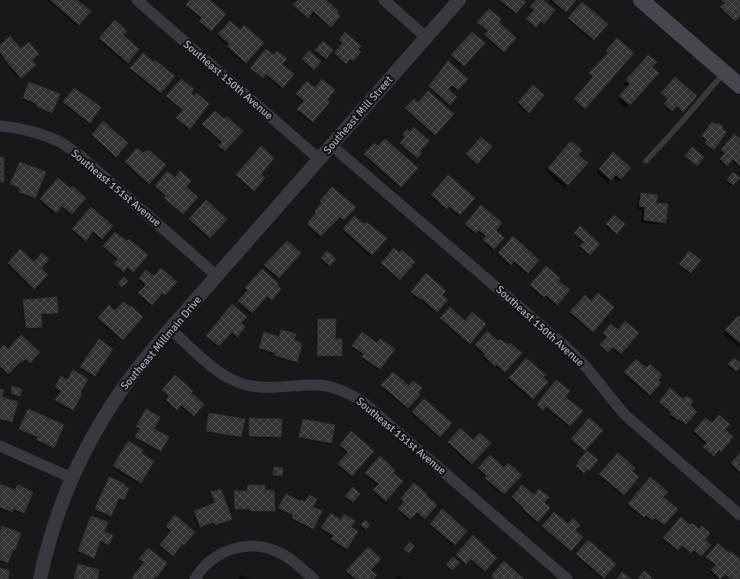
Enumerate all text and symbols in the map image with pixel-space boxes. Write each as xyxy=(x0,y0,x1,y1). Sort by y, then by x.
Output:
street label: Southeast 150th Avenue xyxy=(181,38,275,122)
street label: Southeast Mill Street xyxy=(321,73,396,157)
street label: Southeast 151st Avenue xyxy=(68,147,164,229)
street label: Southeast 150th Avenue xyxy=(493,283,587,369)
street label: Southeast Millmain Drive xyxy=(118,293,204,393)
street label: Southeast 151st Avenue xyxy=(353,395,449,477)

